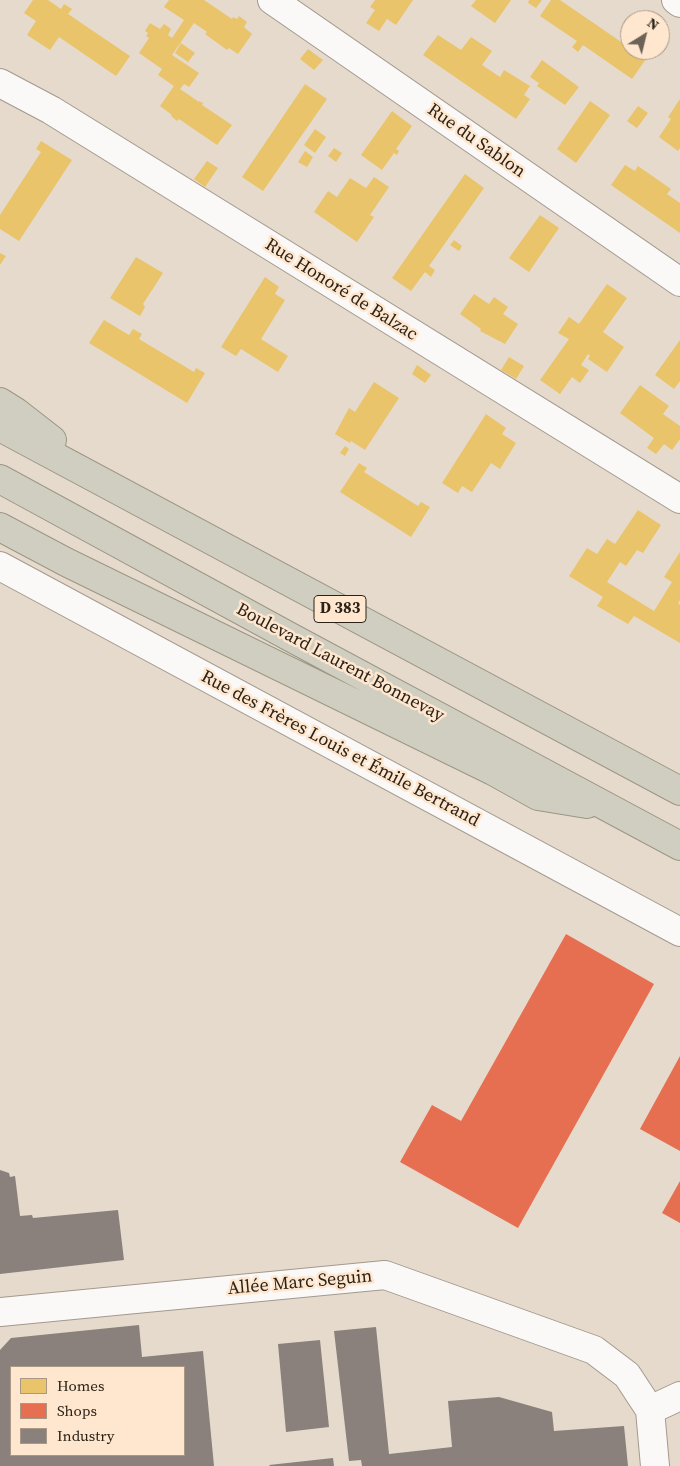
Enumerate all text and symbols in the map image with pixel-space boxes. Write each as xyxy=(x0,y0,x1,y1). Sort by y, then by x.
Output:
north arrow xyxy=(620,10,670,60)
text: N xyxy=(643,13,663,35)
street label: Rue du Sablon xyxy=(423,99,529,183)
street label: Rue Honoré de Balzac xyxy=(261,234,421,346)
road number: D 383 xyxy=(314,596,366,622)
street label: Boulevard Laurent Bonnevay xyxy=(232,599,448,727)
street label: Rue des Frères Louis et Émile Bertrand xyxy=(197,666,483,832)
street label: Allée Marc Seguin xyxy=(227,1266,373,1300)
legend xyxy=(10,1366,185,1456)
text: Homes xyxy=(57,1375,104,1396)
text: Shops xyxy=(57,1400,97,1421)
text: Industry xyxy=(57,1425,114,1446)

